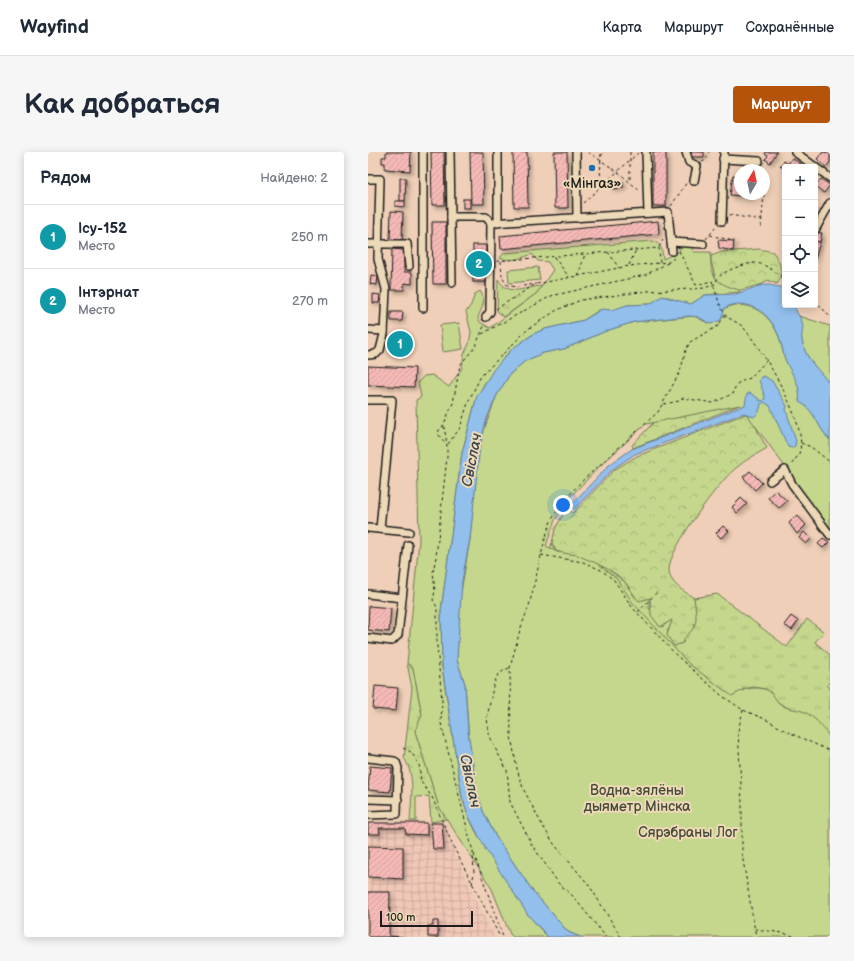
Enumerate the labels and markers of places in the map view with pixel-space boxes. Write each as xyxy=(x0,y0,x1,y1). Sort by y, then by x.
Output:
marker: «Мінгаз» xyxy=(587,163,597,173)
place label: «Мінгаз» xyxy=(563,175,621,192)
pin: 2 xyxy=(466,249,492,279)
pin: 1 xyxy=(387,329,413,359)

